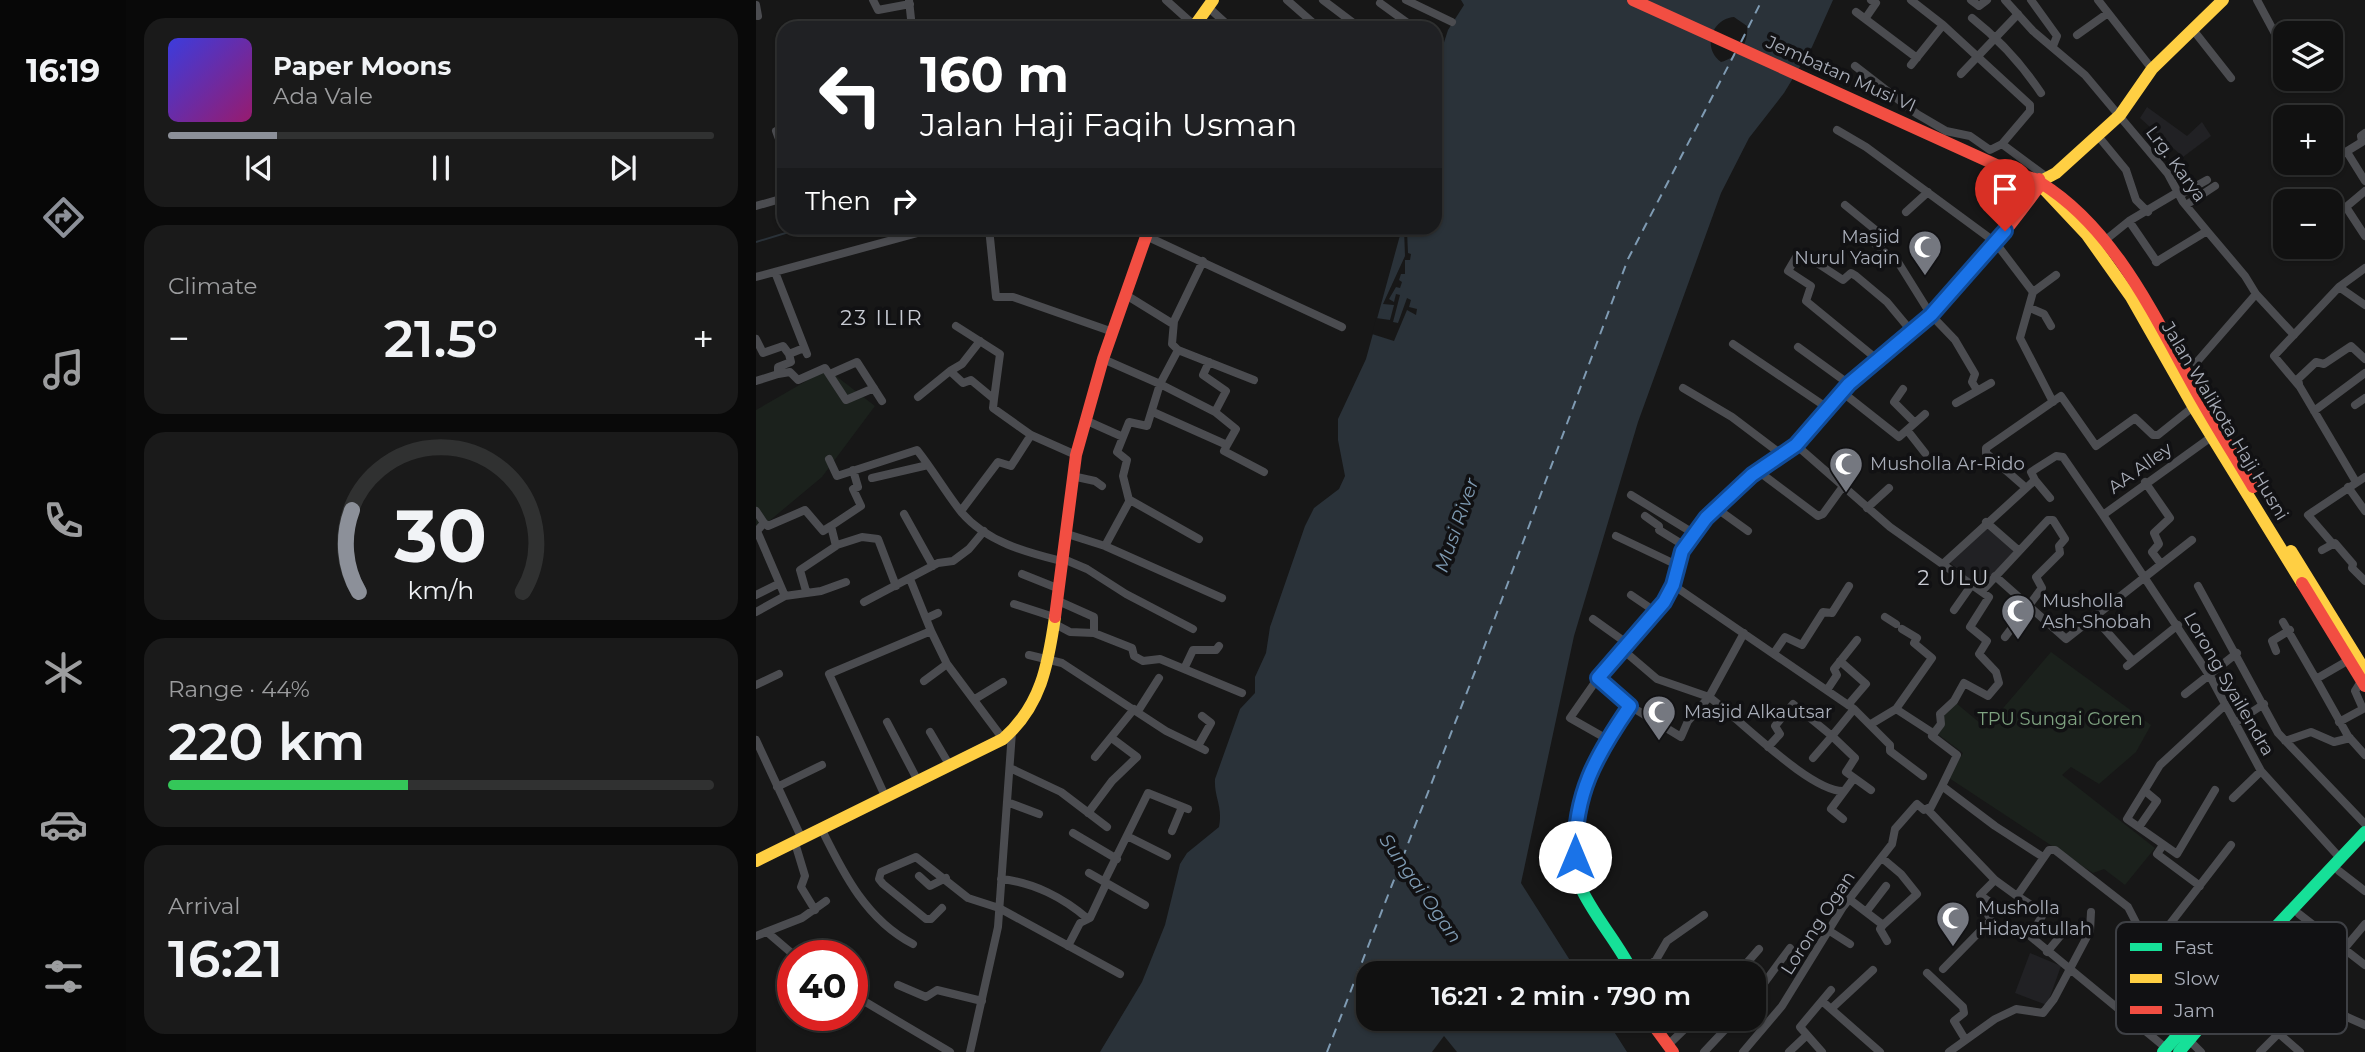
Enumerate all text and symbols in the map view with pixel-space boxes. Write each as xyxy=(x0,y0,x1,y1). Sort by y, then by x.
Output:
map controls xyxy=(2273,21,2343,259)
button: layers xyxy=(2273,21,2343,91)
street label: Jembatan Musi VI xyxy=(1762,31,1919,117)
text: 160 m xyxy=(920,45,1069,104)
icon: left xyxy=(805,49,896,140)
text: Paper Moons xyxy=(273,50,451,82)
text: 16:19 xyxy=(26,51,100,90)
text: Ada Vale xyxy=(273,82,373,110)
text: Jalan Haji Faqih Usman xyxy=(920,105,1297,144)
button: + xyxy=(2273,105,2343,175)
street label: Lrg. Karya xyxy=(2141,122,2211,206)
icon: previous xyxy=(240,149,278,187)
icon: pause xyxy=(422,149,460,187)
icon: next xyxy=(604,149,642,187)
pin xyxy=(1975,159,2035,231)
icon: arrive xyxy=(1986,170,2024,208)
icon: right xyxy=(885,182,923,220)
text: Then xyxy=(805,185,871,217)
button: − xyxy=(2273,189,2343,259)
icon: directions xyxy=(39,193,88,242)
place label: Masjid Nurul Yaqin xyxy=(1794,226,1900,269)
mosque icon: Masjid Nurul Yaqin xyxy=(1906,228,1944,277)
text: Climate xyxy=(168,272,257,300)
district label: 23 ILIR xyxy=(840,305,924,330)
text: 21.5° xyxy=(384,307,498,370)
text: − xyxy=(168,315,190,362)
text: + xyxy=(692,315,714,362)
street label: Jalan Walikota Haji Husni xyxy=(2156,317,2293,524)
icon: music xyxy=(39,345,88,394)
street label: AA Alley xyxy=(2104,437,2177,499)
mosque icon: Musholla Ar-Rido xyxy=(1827,445,1865,494)
place label: Musholla Ar-Rido xyxy=(1870,453,2025,475)
water label: Musi River xyxy=(1430,475,1483,575)
text: 30 xyxy=(394,492,487,580)
icon: phone xyxy=(39,496,88,545)
district label: 2 ULU xyxy=(1918,565,1990,590)
text: km/h xyxy=(408,575,474,605)
place label: Musholla Ash-Shobah xyxy=(2042,590,2152,633)
mosque icon: Musholla Ash-Shobah xyxy=(1999,592,2037,641)
street label: Lorong Syailendra xyxy=(2179,608,2279,760)
icon: climate xyxy=(39,648,88,697)
text: Range · 44% xyxy=(168,675,310,703)
mosque icon: Masjid Alkautsar xyxy=(1640,693,1678,742)
place label: Masjid Alkautsar xyxy=(1684,701,1832,723)
park label: TPU Sungai Goren xyxy=(1977,708,2143,730)
text: 220 km xyxy=(168,710,365,773)
icon: car xyxy=(39,800,88,849)
position arrow xyxy=(1538,820,1612,894)
water label: Sungai Ogan xyxy=(1374,829,1467,947)
street label: Lorong Ogan xyxy=(1776,867,1860,979)
text: Arrival xyxy=(168,892,241,920)
place label: Musholla Hidayatullah xyxy=(1978,897,2092,940)
mosque icon: Musholla Hidayatullah xyxy=(1934,899,1972,948)
legend xyxy=(2116,922,2347,1034)
text: 16:21 xyxy=(168,927,283,990)
text: Fast xyxy=(2174,936,2214,959)
speed limit sign: 40 xyxy=(777,940,868,1031)
icon: filters xyxy=(39,952,88,1001)
text: Slow xyxy=(2174,967,2219,990)
text: 16:21 · 2 min · 790 m xyxy=(1431,980,1691,1012)
text: Jam xyxy=(2173,999,2215,1022)

